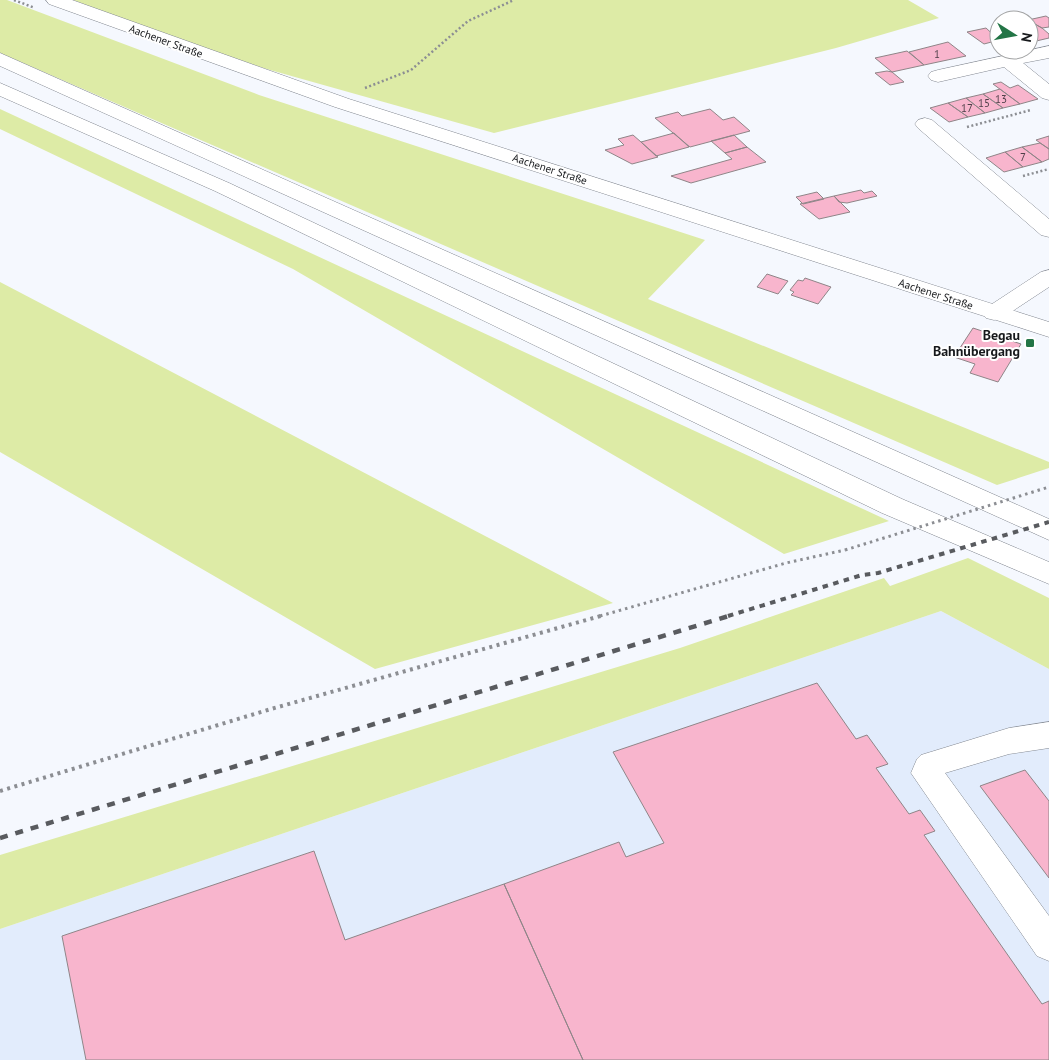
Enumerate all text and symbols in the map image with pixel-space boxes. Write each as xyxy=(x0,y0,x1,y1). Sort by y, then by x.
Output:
north arrow xyxy=(989,10,1039,60)
street label: Aachener Straße xyxy=(127,21,205,61)
text: N xyxy=(1017,31,1036,44)
house number: 1 xyxy=(934,47,940,61)
house number: 13 xyxy=(995,92,1007,106)
house number: 15 xyxy=(978,96,990,110)
house number: 17 xyxy=(961,101,973,115)
street label: Aachener Straße xyxy=(511,150,589,188)
house number: 7 xyxy=(1020,150,1026,164)
street label: Aachener Straße xyxy=(897,275,975,313)
place label: Begau Bahnübergang xyxy=(933,326,1020,360)
marker: Begau Bahnübergang xyxy=(1024,337,1036,349)

